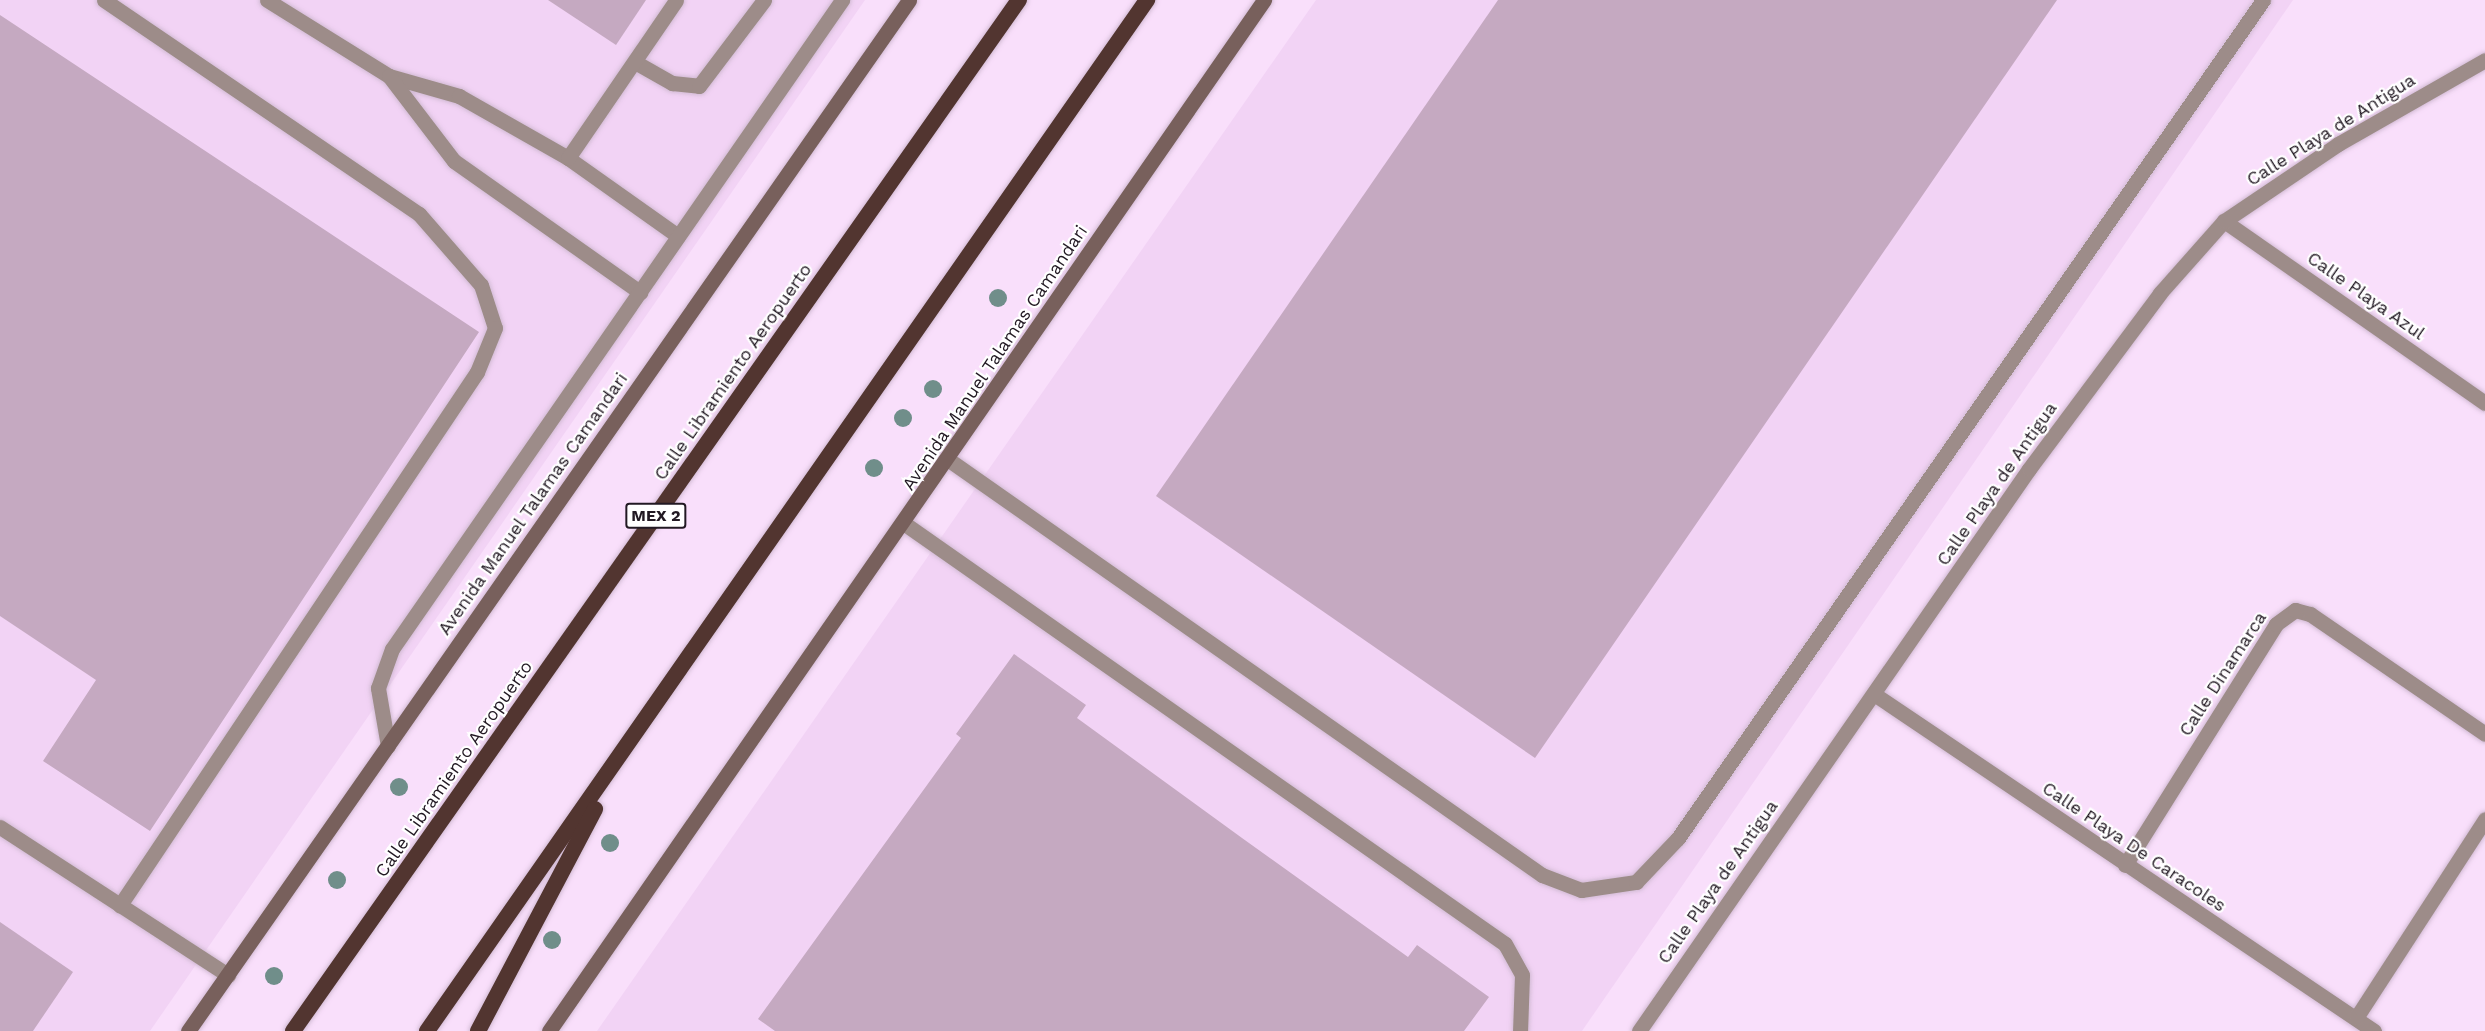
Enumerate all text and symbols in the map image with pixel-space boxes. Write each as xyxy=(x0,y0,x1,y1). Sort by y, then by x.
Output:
street label: Calle Playa de Antigua xyxy=(2242,69,2420,191)
street label: Avenida Manuel Talamas Camandari xyxy=(897,221,1093,495)
street label: Calle Playa Azul xyxy=(2303,247,2429,345)
street label: Calle Libramiento Aeropuerto xyxy=(650,259,816,485)
street label: Avenida Manuel Talamas Camandari xyxy=(433,368,633,640)
street label: Calle Playa de Antigua xyxy=(1932,398,2062,570)
road number: MEX 2 xyxy=(624,503,688,529)
street label: Calle Dinamarca xyxy=(2175,608,2271,740)
street label: Calle Libramiento Aeropuerto xyxy=(371,656,537,882)
street label: Calle Playa De Caracoles xyxy=(2038,777,2230,917)
street label: Calle Playa de Antigua xyxy=(1653,796,1783,968)

